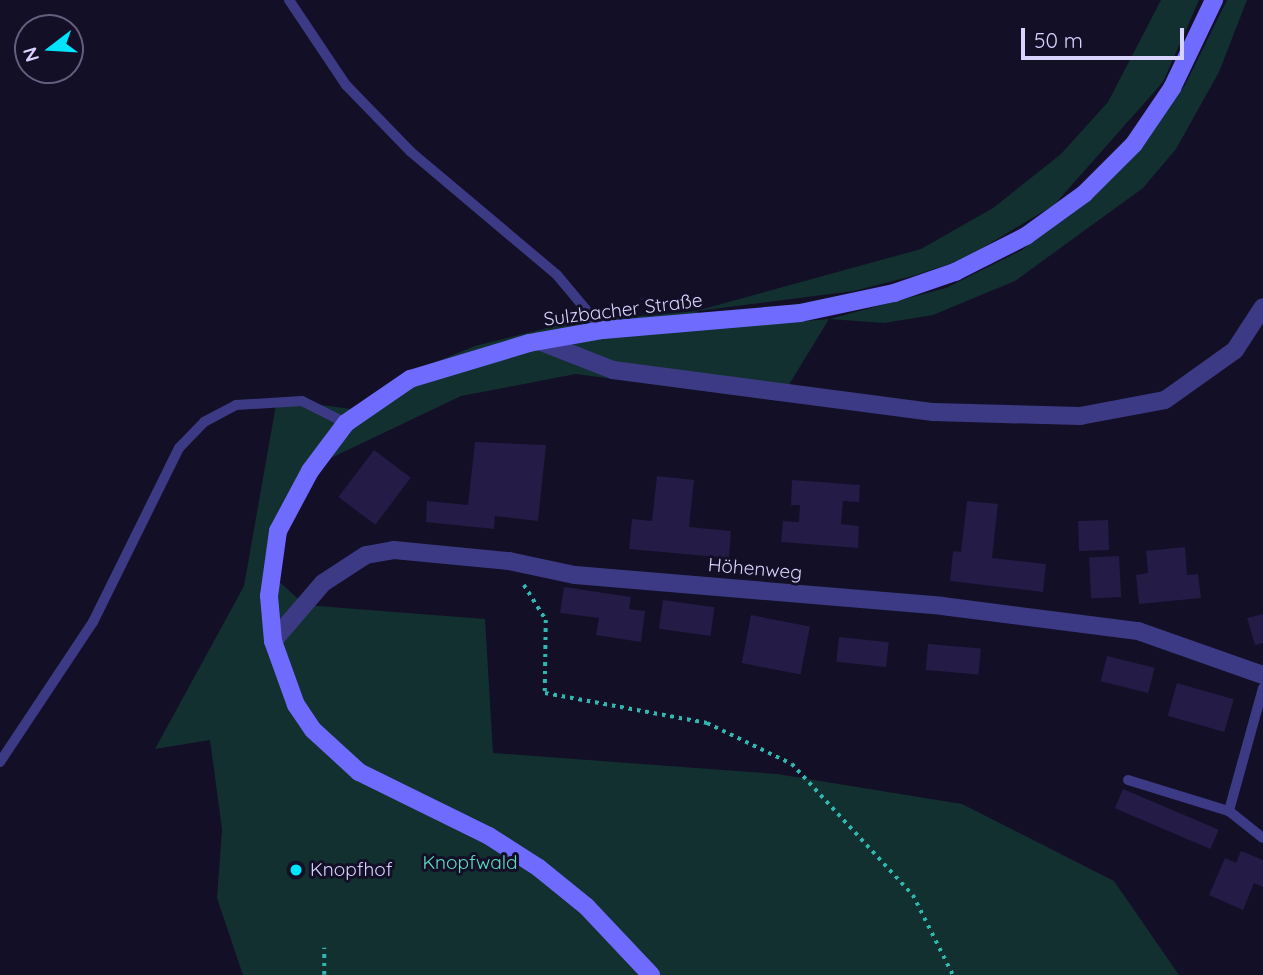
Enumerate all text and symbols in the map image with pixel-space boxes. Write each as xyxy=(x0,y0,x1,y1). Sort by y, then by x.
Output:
north arrow xyxy=(14,14,84,84)
scale bar xyxy=(1025,14,1188,58)
text: 50 m xyxy=(1034,27,1083,53)
text: N xyxy=(17,44,44,65)
street label: Sulzbacher Straße xyxy=(542,289,704,331)
street label: Höhenweg xyxy=(707,554,803,584)
park label: Knopfwald xyxy=(422,852,518,874)
place label: Knopfhof xyxy=(310,859,393,881)
marker: Knopfhof xyxy=(288,862,304,878)

